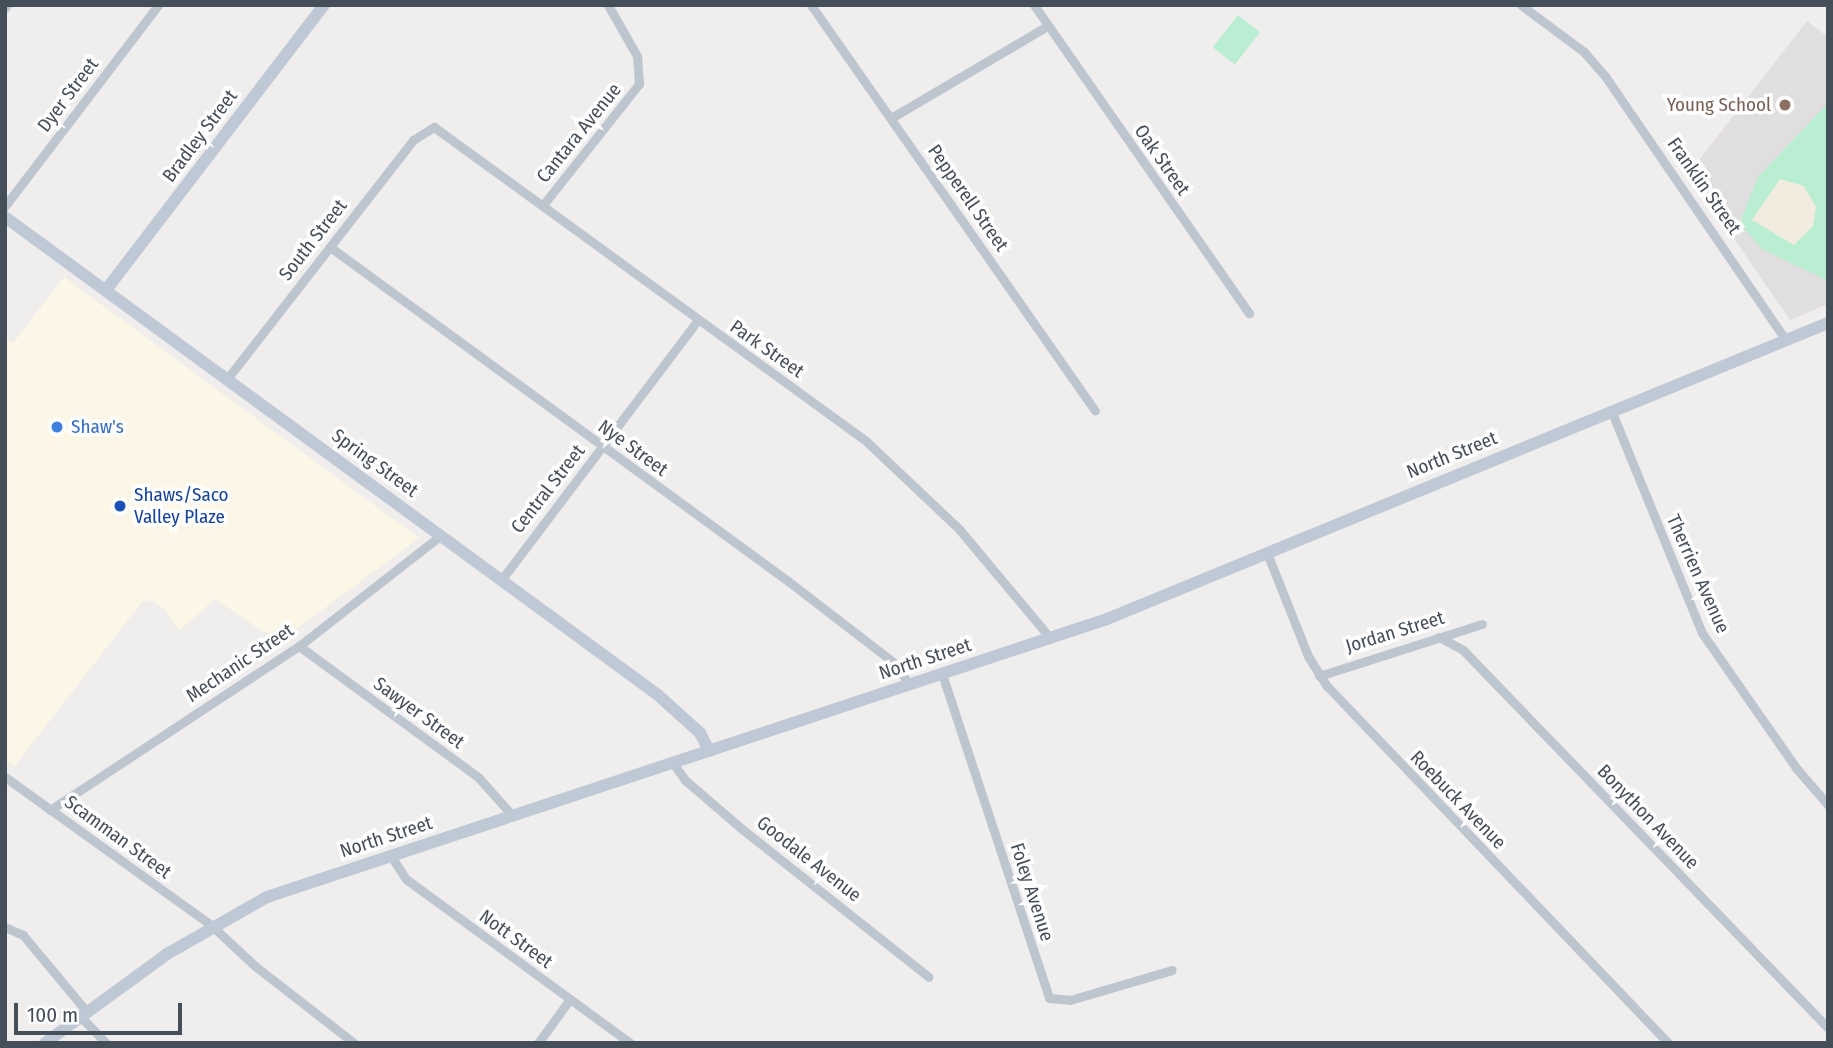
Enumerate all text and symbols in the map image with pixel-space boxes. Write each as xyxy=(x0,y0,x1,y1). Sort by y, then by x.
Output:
street label: Dyer Street xyxy=(33,54,103,136)
street label: Cantara Avenue xyxy=(532,79,626,187)
street label: Bradley Street xyxy=(158,85,242,187)
place label: Young School xyxy=(1667,94,1771,116)
marker: Young School xyxy=(1777,97,1793,113)
street label: Oak Street xyxy=(1129,120,1195,200)
street label: Franklin Street xyxy=(1662,133,1746,239)
street label: Pepperell Street xyxy=(923,140,1013,256)
street label: South Street xyxy=(274,195,352,285)
street label: Park Street xyxy=(726,315,808,383)
street label: Nye Street xyxy=(594,415,672,481)
place label: Shaw's xyxy=(71,416,124,438)
marker: Shaw's xyxy=(49,419,65,435)
street label: Spring Street xyxy=(327,424,423,502)
street label: North Street xyxy=(1403,427,1501,483)
street label: Central Street xyxy=(506,440,590,538)
place label: Shaws/Saco Valley Plaze xyxy=(134,484,229,528)
marker: Shaws/Saco Valley Plaze xyxy=(112,498,128,514)
street label: Therrien Avenue xyxy=(1662,511,1734,637)
street label: Jordan Street xyxy=(1343,606,1447,658)
street label: Mechanic Street xyxy=(182,619,298,707)
street label: North Street xyxy=(876,633,974,685)
street label: Sawyer Street xyxy=(369,672,469,754)
street label: Roebuck Avenue xyxy=(1405,746,1511,854)
street label: Bonython Avenue xyxy=(1592,760,1704,874)
street label: Scamman Street xyxy=(60,791,176,883)
street label: North Street xyxy=(337,811,435,863)
street label: Goodale Avenue xyxy=(752,811,866,907)
street label: Foley Avenue xyxy=(1005,840,1059,944)
street label: Nott Street xyxy=(475,905,557,973)
scale bar xyxy=(18,988,186,1032)
text: 100 m xyxy=(27,1002,78,1028)

